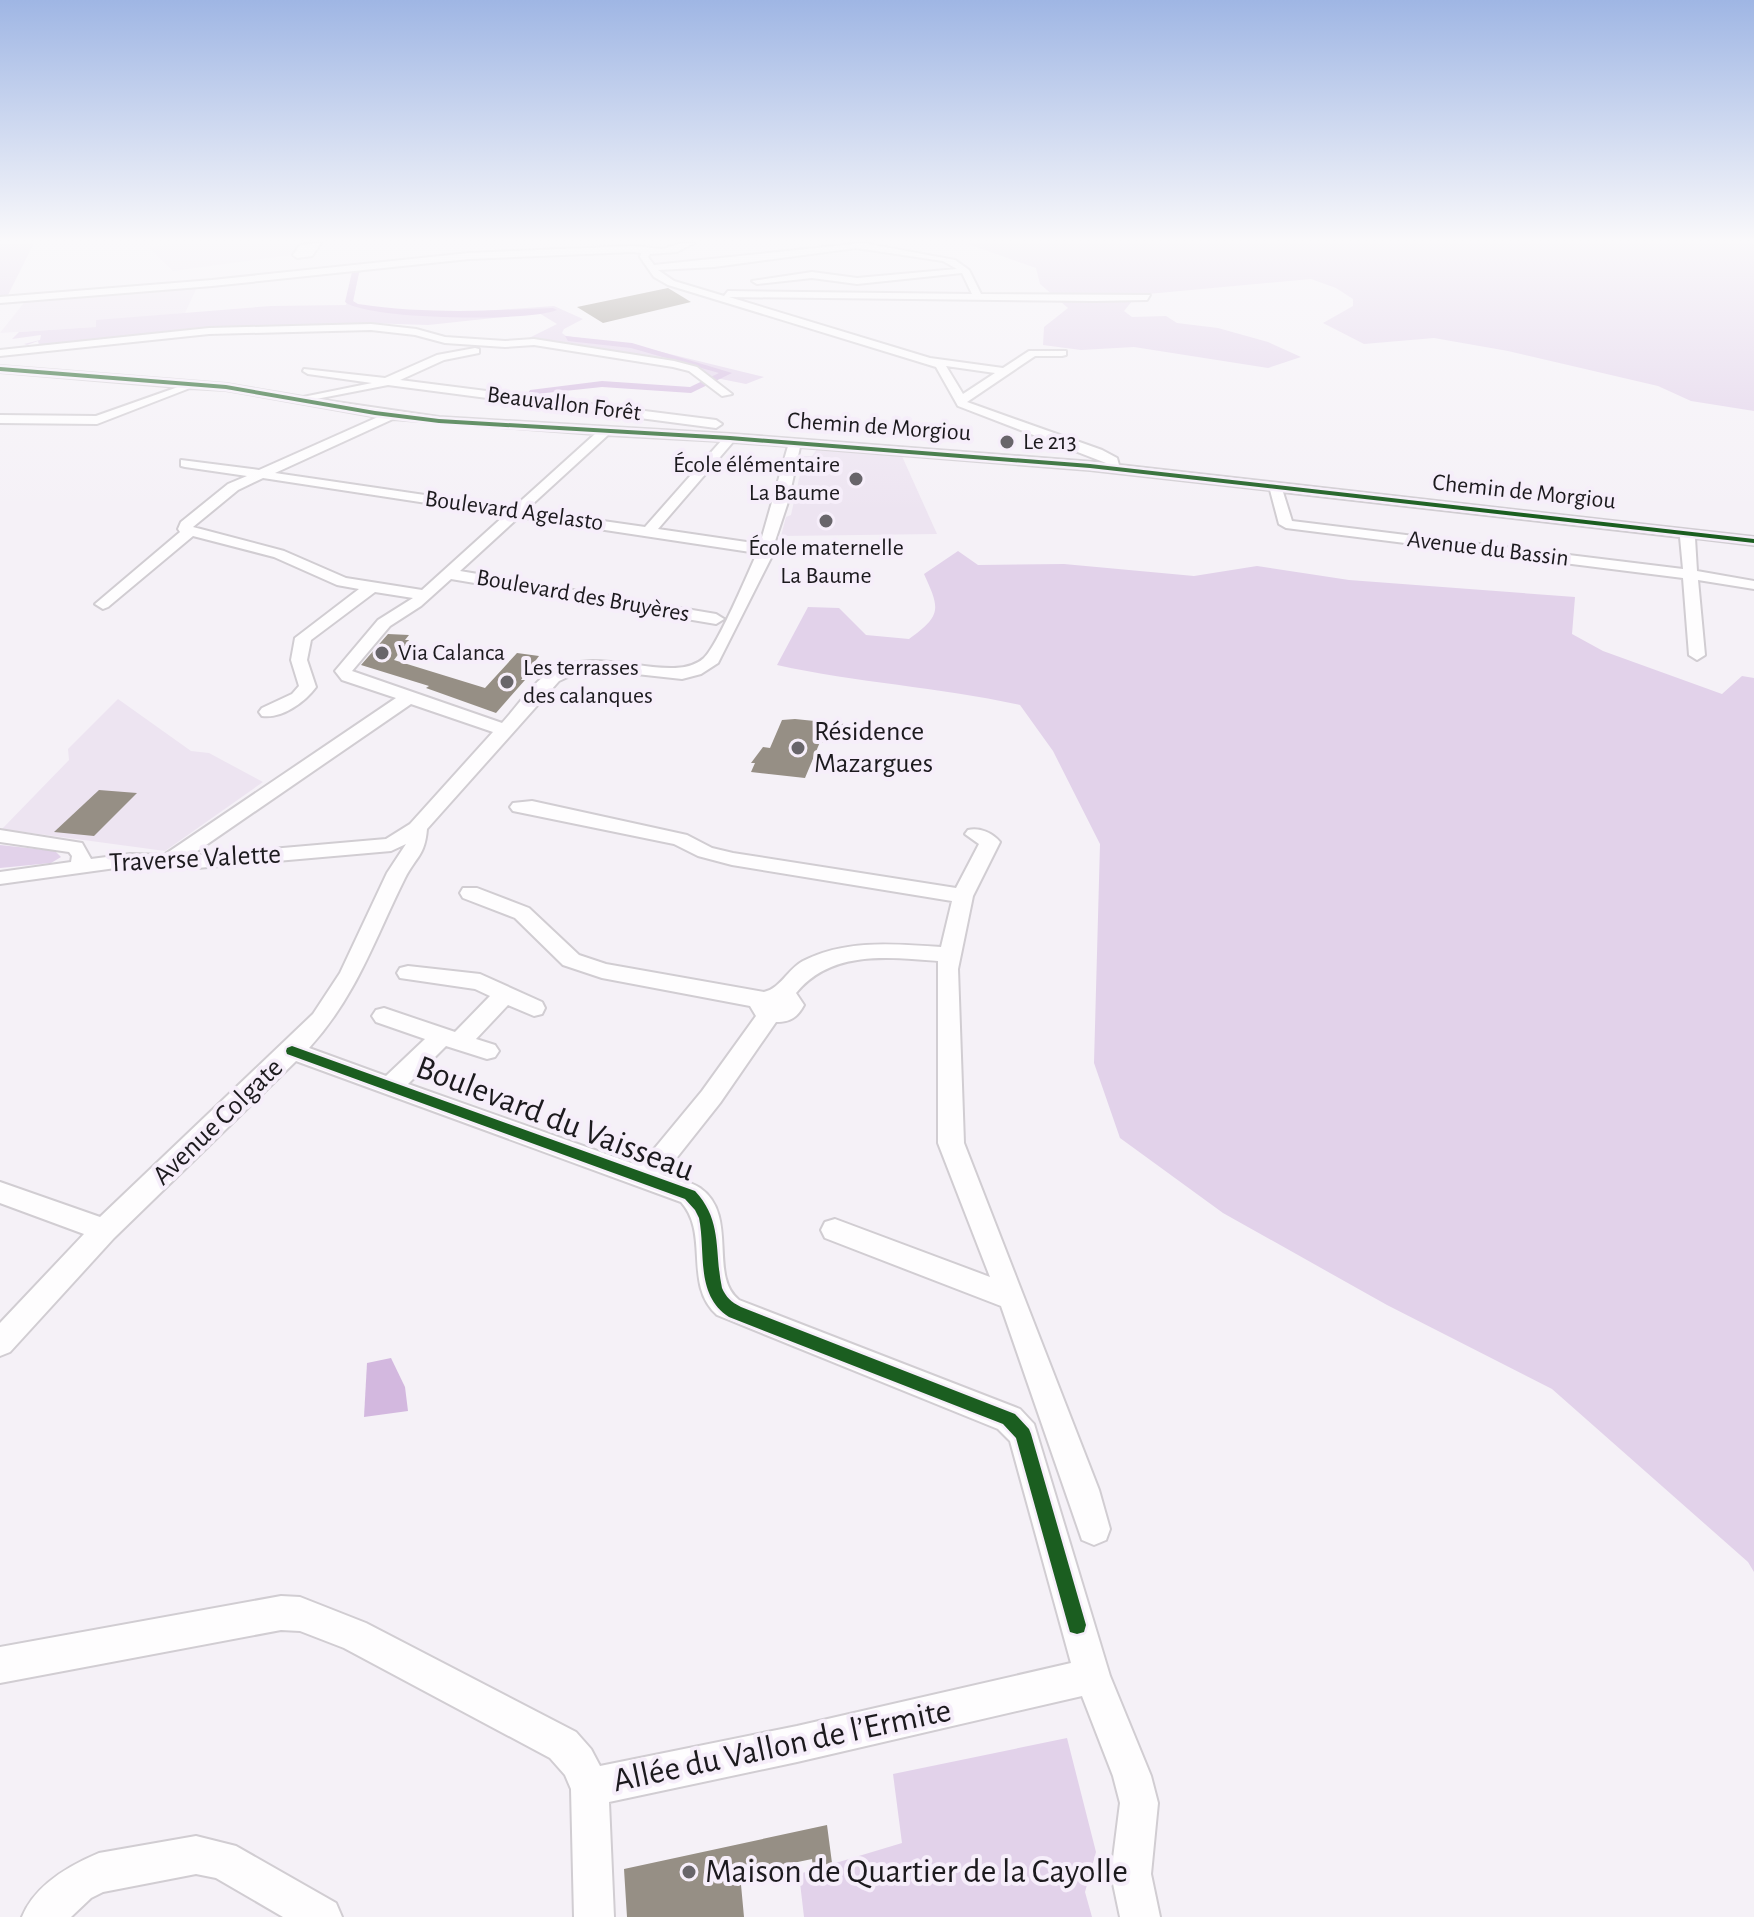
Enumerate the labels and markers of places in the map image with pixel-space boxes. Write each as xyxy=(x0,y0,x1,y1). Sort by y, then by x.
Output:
place label: Le 213 xyxy=(1023,430,1077,454)
marker: Le 213 xyxy=(998,433,1016,451)
place label: École élémentaire La Baume xyxy=(673,451,840,505)
marker: École élémentaire La Baume xyxy=(847,470,865,488)
marker: École maternelle La Baume xyxy=(817,512,835,530)
place label: École maternelle La Baume xyxy=(748,534,904,588)
place label: Via Calanca xyxy=(398,641,505,665)
marker: Via Calanca xyxy=(373,644,391,662)
place label: Les terrasses des calanques xyxy=(523,656,653,708)
marker: Les terrasses des calanques xyxy=(498,673,516,691)
place label: Résidence Mazargues xyxy=(814,718,933,778)
marker: Résidence Mazargues xyxy=(789,739,807,757)
place label: Maison de Quartier de la Cayolle xyxy=(705,1855,1128,1889)
marker: Maison de Quartier de la Cayolle xyxy=(680,1863,698,1881)

